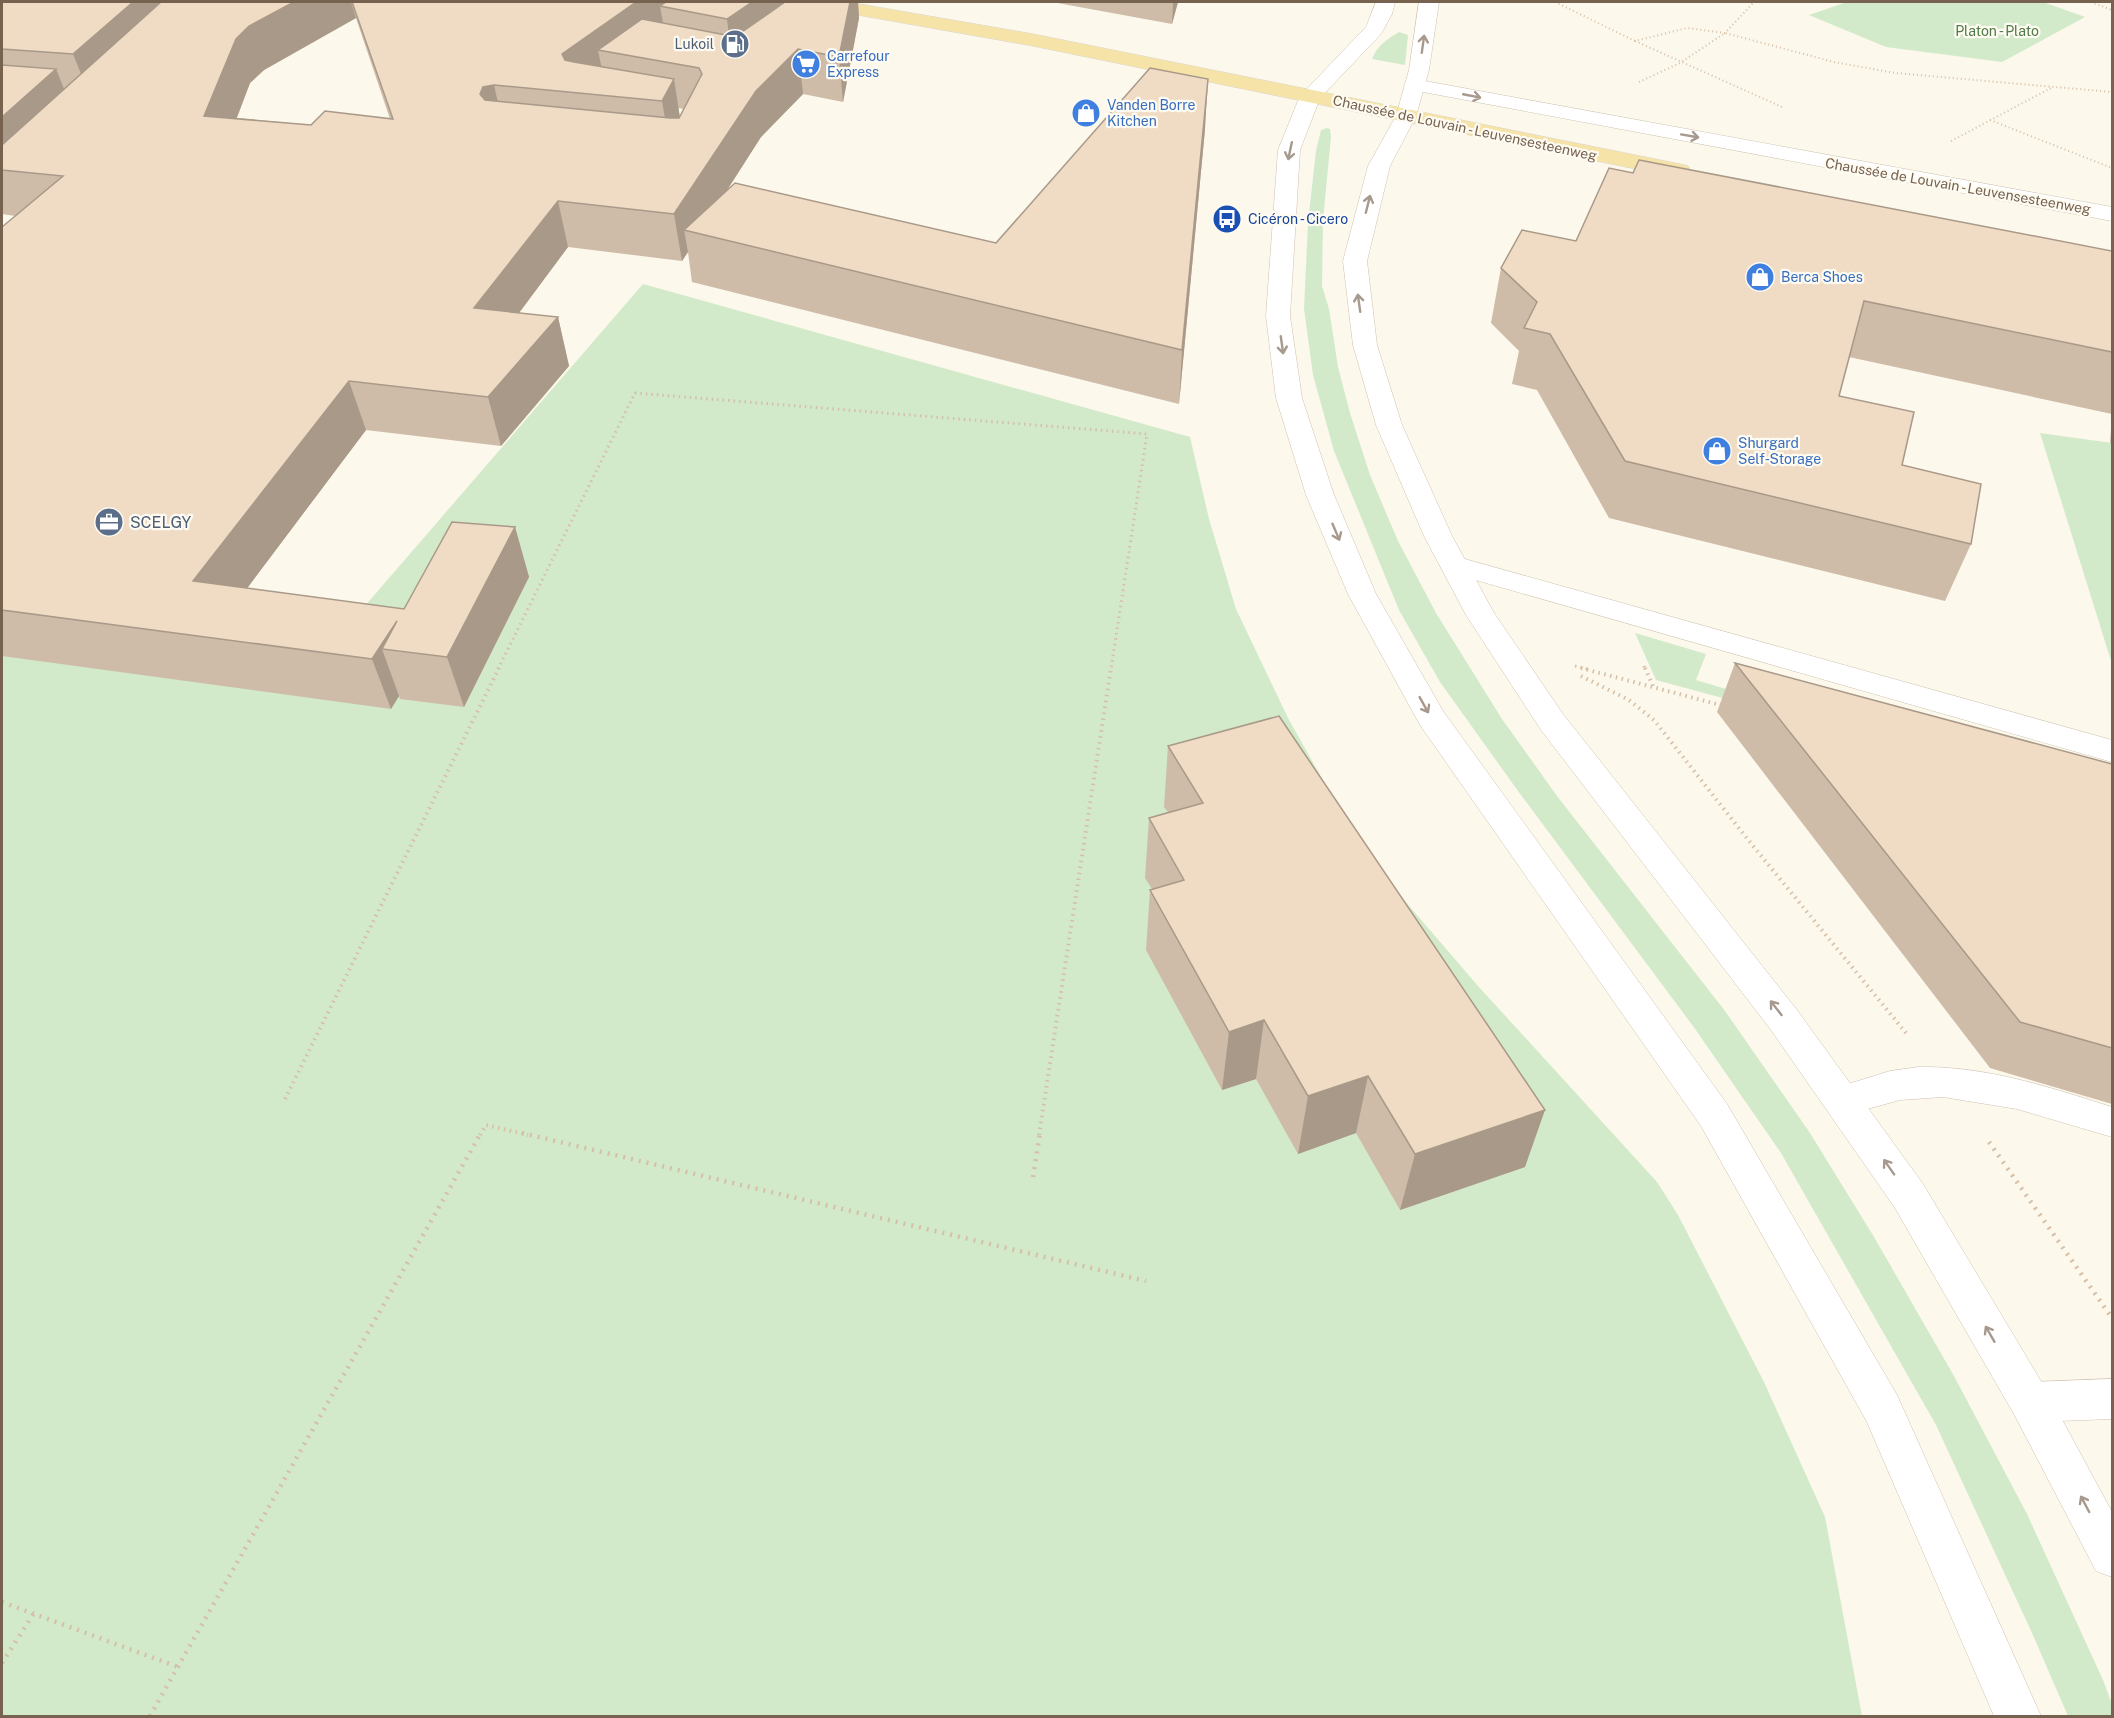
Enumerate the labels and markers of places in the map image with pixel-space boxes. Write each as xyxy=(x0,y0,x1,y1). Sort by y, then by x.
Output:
fuel station icon: Lukoil xyxy=(719,28,751,60)
place label: Lukoil xyxy=(674,36,714,52)
supermarket icon: Carrefour Express xyxy=(790,48,822,80)
place label: Carrefour Express xyxy=(827,48,890,80)
shop icon: Vanden Borre Kitchen xyxy=(1070,97,1102,129)
place label: Vanden Borre Kitchen xyxy=(1107,97,1196,129)
bus stop icon: Cicéron - Cicero xyxy=(1211,203,1243,235)
place label: Cicéron - Cicero xyxy=(1248,211,1348,227)
shop icon: Berca Shoes xyxy=(1744,261,1776,293)
place label: Berca Shoes xyxy=(1781,269,1863,285)
shop icon: Shurgard Self-Storage xyxy=(1701,435,1733,467)
place label: Shurgard Self-Storage xyxy=(1738,435,1821,467)
office icon: SCELGY xyxy=(93,506,125,538)
place label: SCELGY xyxy=(130,513,192,532)

